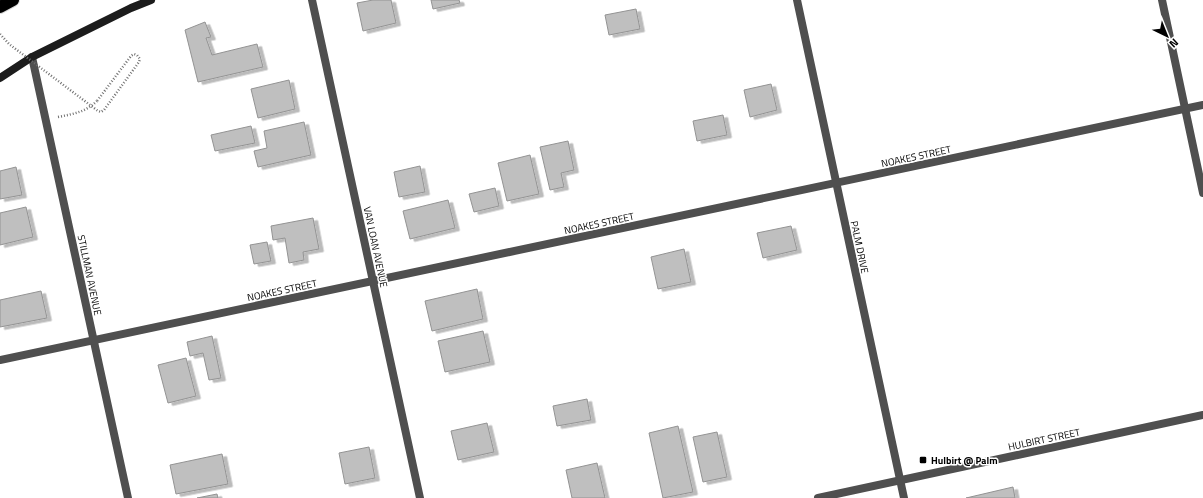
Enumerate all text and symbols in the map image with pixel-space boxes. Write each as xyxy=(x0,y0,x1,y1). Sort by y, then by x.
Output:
north arrow xyxy=(1147,16,1187,56)
text: N xyxy=(1166,35,1182,52)
street label: NOAKES STREET xyxy=(880,142,953,171)
street label: VAN LOAN AVENUE xyxy=(360,205,391,289)
street label: NOAKES STREET xyxy=(563,209,636,238)
street label: PALM DRIVE xyxy=(847,219,872,275)
street label: STILLMAN AVENUE xyxy=(74,234,105,317)
street label: NOAKES STREET xyxy=(246,276,319,305)
street label: HULBIRT STREET xyxy=(1007,424,1082,454)
place label: Hulbirt @ Palm xyxy=(931,453,998,468)
marker: Hulbirt @ Palm xyxy=(918,455,928,465)

